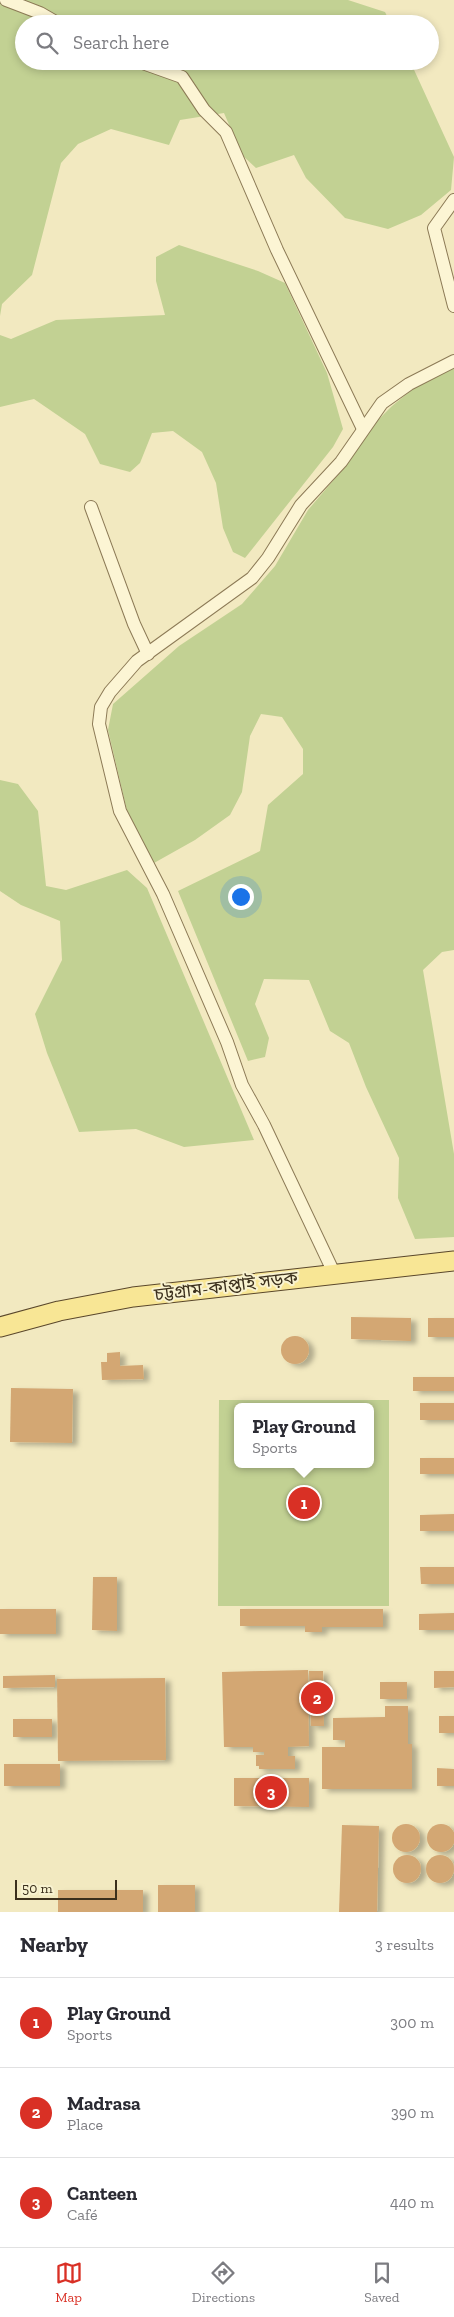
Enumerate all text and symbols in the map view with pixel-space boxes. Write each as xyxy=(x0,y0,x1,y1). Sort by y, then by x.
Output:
search box xyxy=(15,15,439,70)
icon: search xyxy=(33,29,61,57)
text: Search here xyxy=(73,31,169,54)
your location xyxy=(228,884,254,910)
street label: চট্টগ্রাম-কাপ্তাই সড়ক xyxy=(152,1266,300,1306)
popup xyxy=(234,1403,374,1468)
text: Play Ground xyxy=(252,1415,356,1438)
text: Sports xyxy=(252,1438,297,1457)
pin: 1 xyxy=(288,1484,320,1522)
pin: 2 xyxy=(301,1679,333,1717)
pin: 3 xyxy=(255,1773,287,1811)
scale bar xyxy=(15,1877,118,1900)
text: 50 m xyxy=(22,1880,53,1897)
text: Nearby xyxy=(20,1932,88,1957)
text: 3 results xyxy=(375,1935,434,1954)
text: Play Ground xyxy=(67,2002,171,2025)
text: 1 xyxy=(33,2013,39,2032)
text: 300 m xyxy=(390,2013,434,2032)
text: Sports xyxy=(67,2025,112,2044)
text: Madrasa xyxy=(67,2092,141,2115)
text: 2 xyxy=(32,2103,40,2122)
text: 390 m xyxy=(391,2103,434,2122)
text: Place xyxy=(67,2115,103,2134)
text: Canteen xyxy=(67,2182,137,2205)
text: 3 xyxy=(32,2193,40,2212)
text: 440 m xyxy=(390,2193,434,2212)
text: Café xyxy=(67,2205,98,2224)
tab: Map xyxy=(55,2259,83,2306)
tab: Directions xyxy=(192,2259,255,2306)
tab: Saved xyxy=(364,2259,399,2306)

